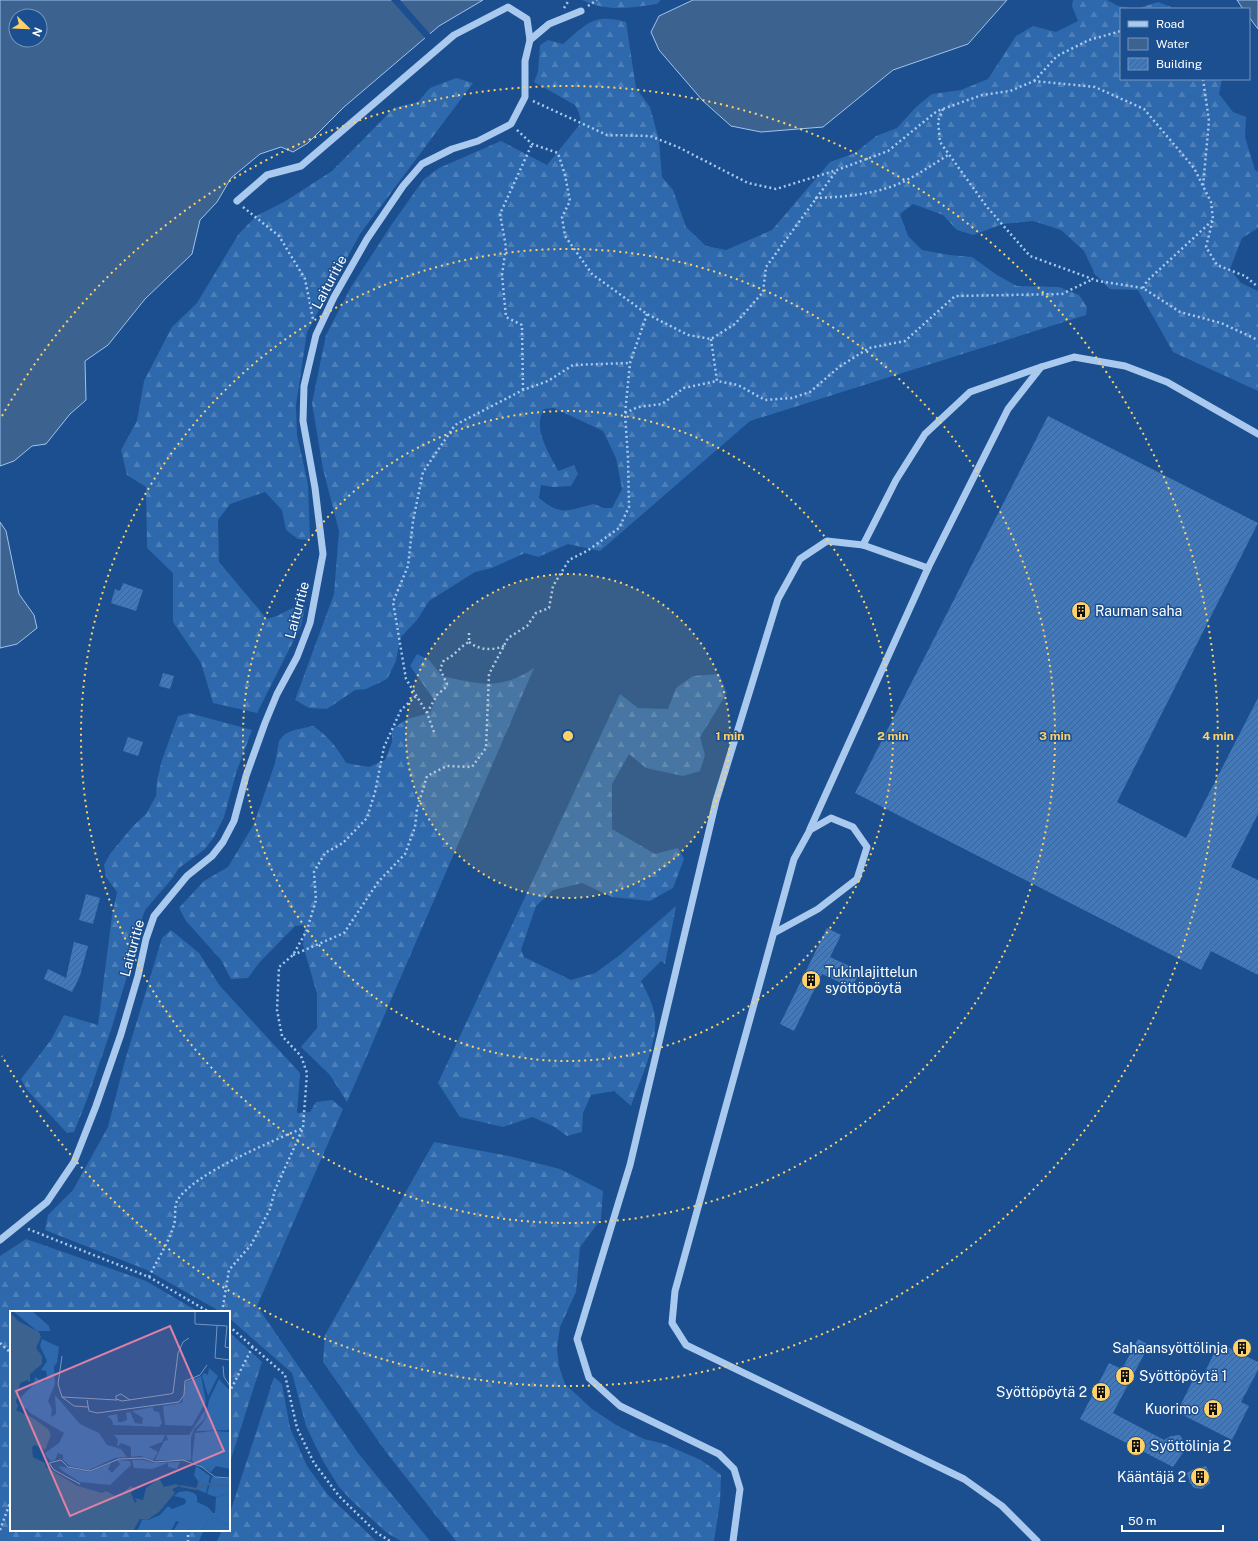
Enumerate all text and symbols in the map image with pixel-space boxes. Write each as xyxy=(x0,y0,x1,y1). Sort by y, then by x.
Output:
north arrow xyxy=(8,8,48,48)
legend xyxy=(1120,8,1250,80)
text: Road xyxy=(1156,17,1184,31)
text: N xyxy=(30,26,44,38)
text: Water xyxy=(1156,37,1190,51)
text: Building xyxy=(1156,57,1202,71)
street label: Laituritie xyxy=(308,252,350,312)
street label: Laituritie xyxy=(282,580,312,640)
building icon: Rauman saha xyxy=(1070,600,1092,622)
place label: Rauman saha xyxy=(1095,603,1182,619)
centre of rings xyxy=(561,729,575,743)
text: 1 min xyxy=(716,729,744,743)
text: 2 min xyxy=(877,729,909,743)
text: 3 min xyxy=(1039,729,1071,743)
text: 4 min xyxy=(1202,729,1234,743)
street label: Laituritie xyxy=(117,918,147,978)
place label: Tukinlajittelun syöttöpöytä xyxy=(825,964,918,996)
building icon: Tukinlajittelun syöttöpöytä xyxy=(800,969,822,991)
inset map xyxy=(10,1311,230,1531)
building icon: Sahaansyöttölinja xyxy=(1231,1337,1253,1359)
place label: Sahaansyöttölinja xyxy=(1112,1340,1228,1356)
building icon: Syöttöpöytä 1 xyxy=(1114,1365,1136,1387)
place label: Syöttöpöytä 1 xyxy=(1139,1368,1227,1384)
building icon: Syöttöpöytä 2 xyxy=(1090,1381,1112,1403)
place label: Syöttöpöytä 2 xyxy=(996,1384,1087,1400)
building icon: Kuorimo xyxy=(1202,1398,1224,1420)
place label: Kuorimo xyxy=(1145,1401,1199,1417)
building icon: Syöttölinja 2 xyxy=(1125,1435,1147,1457)
place label: Syöttölinja 2 xyxy=(1150,1438,1231,1454)
building icon: Kääntäjä 2 xyxy=(1189,1466,1211,1488)
place label: Kääntäjä 2 xyxy=(1117,1469,1186,1485)
scale bar xyxy=(1122,1507,1223,1533)
text: 50 m xyxy=(1128,1514,1156,1528)

